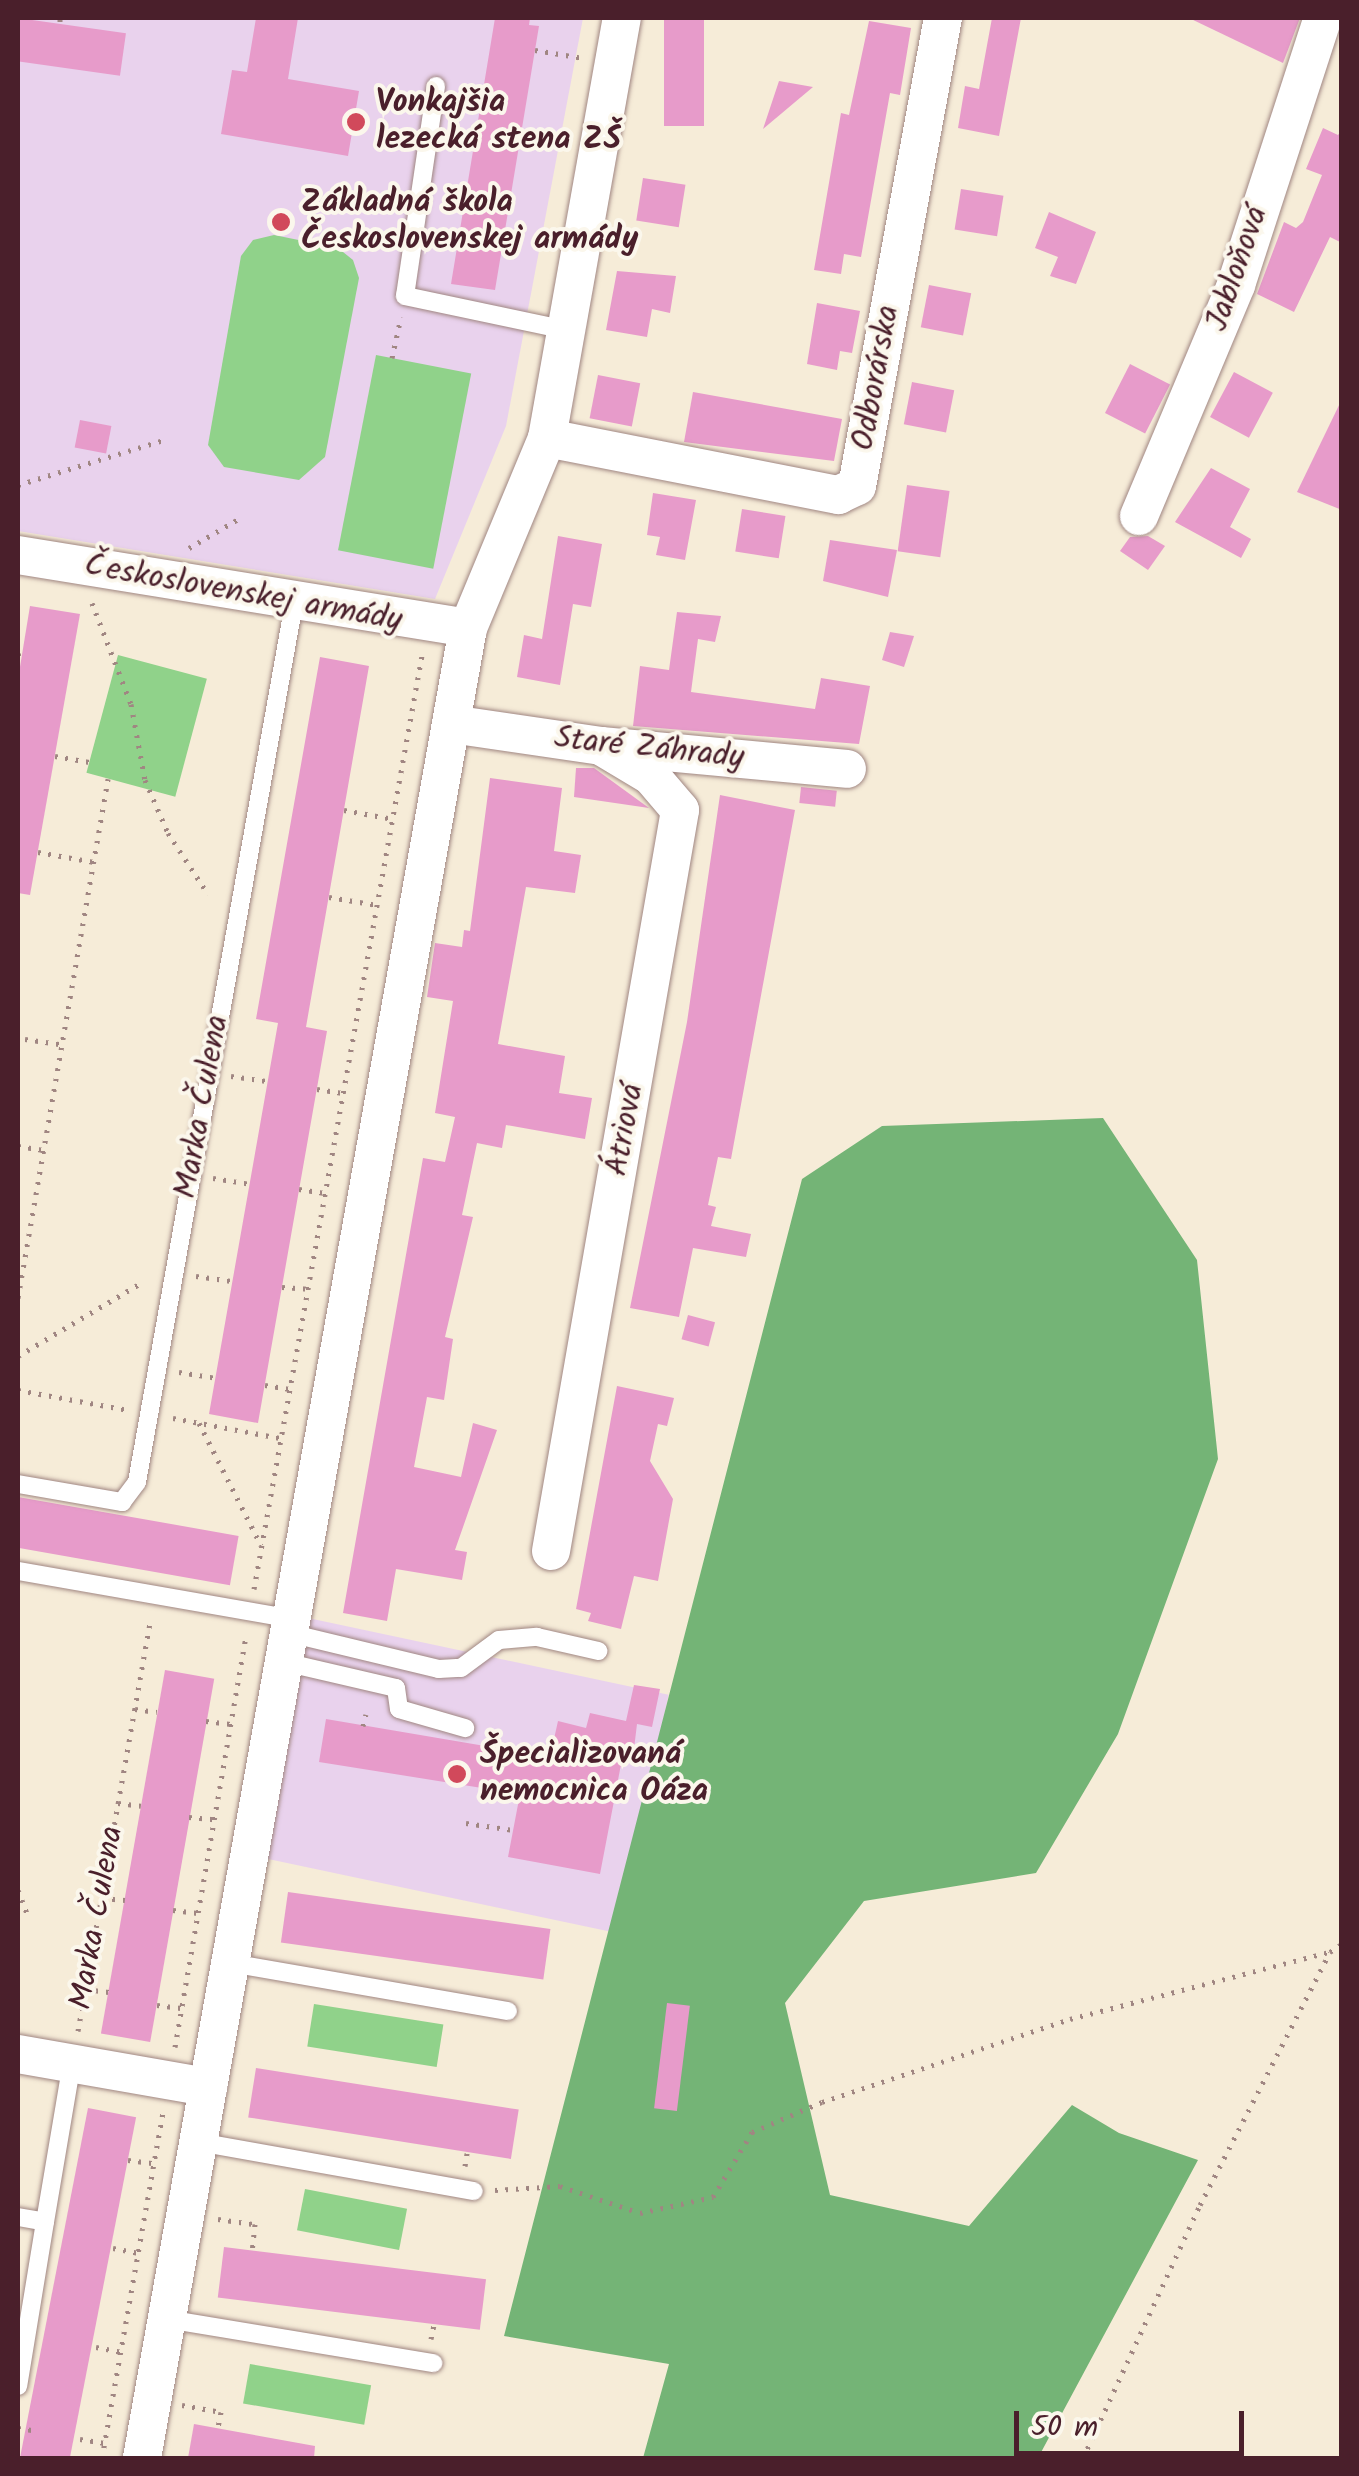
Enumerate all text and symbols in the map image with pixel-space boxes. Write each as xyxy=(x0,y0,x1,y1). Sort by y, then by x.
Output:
place label: Vonkajšia lezecká stena ZŠ xyxy=(376,85,621,160)
marker: Vonkajšia lezecká stena ZŠ xyxy=(345,111,367,133)
place label: Základná škola Československej armády xyxy=(301,185,639,260)
street label: Jabloňová xyxy=(1199,202,1277,336)
marker: Základná škola Československej armády xyxy=(270,211,292,233)
street label: Odborárska xyxy=(845,302,909,454)
street label: Československej armády xyxy=(81,547,405,641)
street label: Staré Záhrady xyxy=(552,720,746,778)
street label: Marka Čulena xyxy=(168,1012,238,1202)
street label: Átriová xyxy=(599,1081,653,1179)
place label: Špecializovaná nemocnica Oáza xyxy=(480,1737,708,1812)
marker: Špecializovaná nemocnica Oáza xyxy=(444,1761,470,1787)
street label: Marka Čulena xyxy=(63,1823,133,2013)
scale bar xyxy=(1019,2391,1249,2453)
text: 50 m xyxy=(1031,2404,1098,2452)

